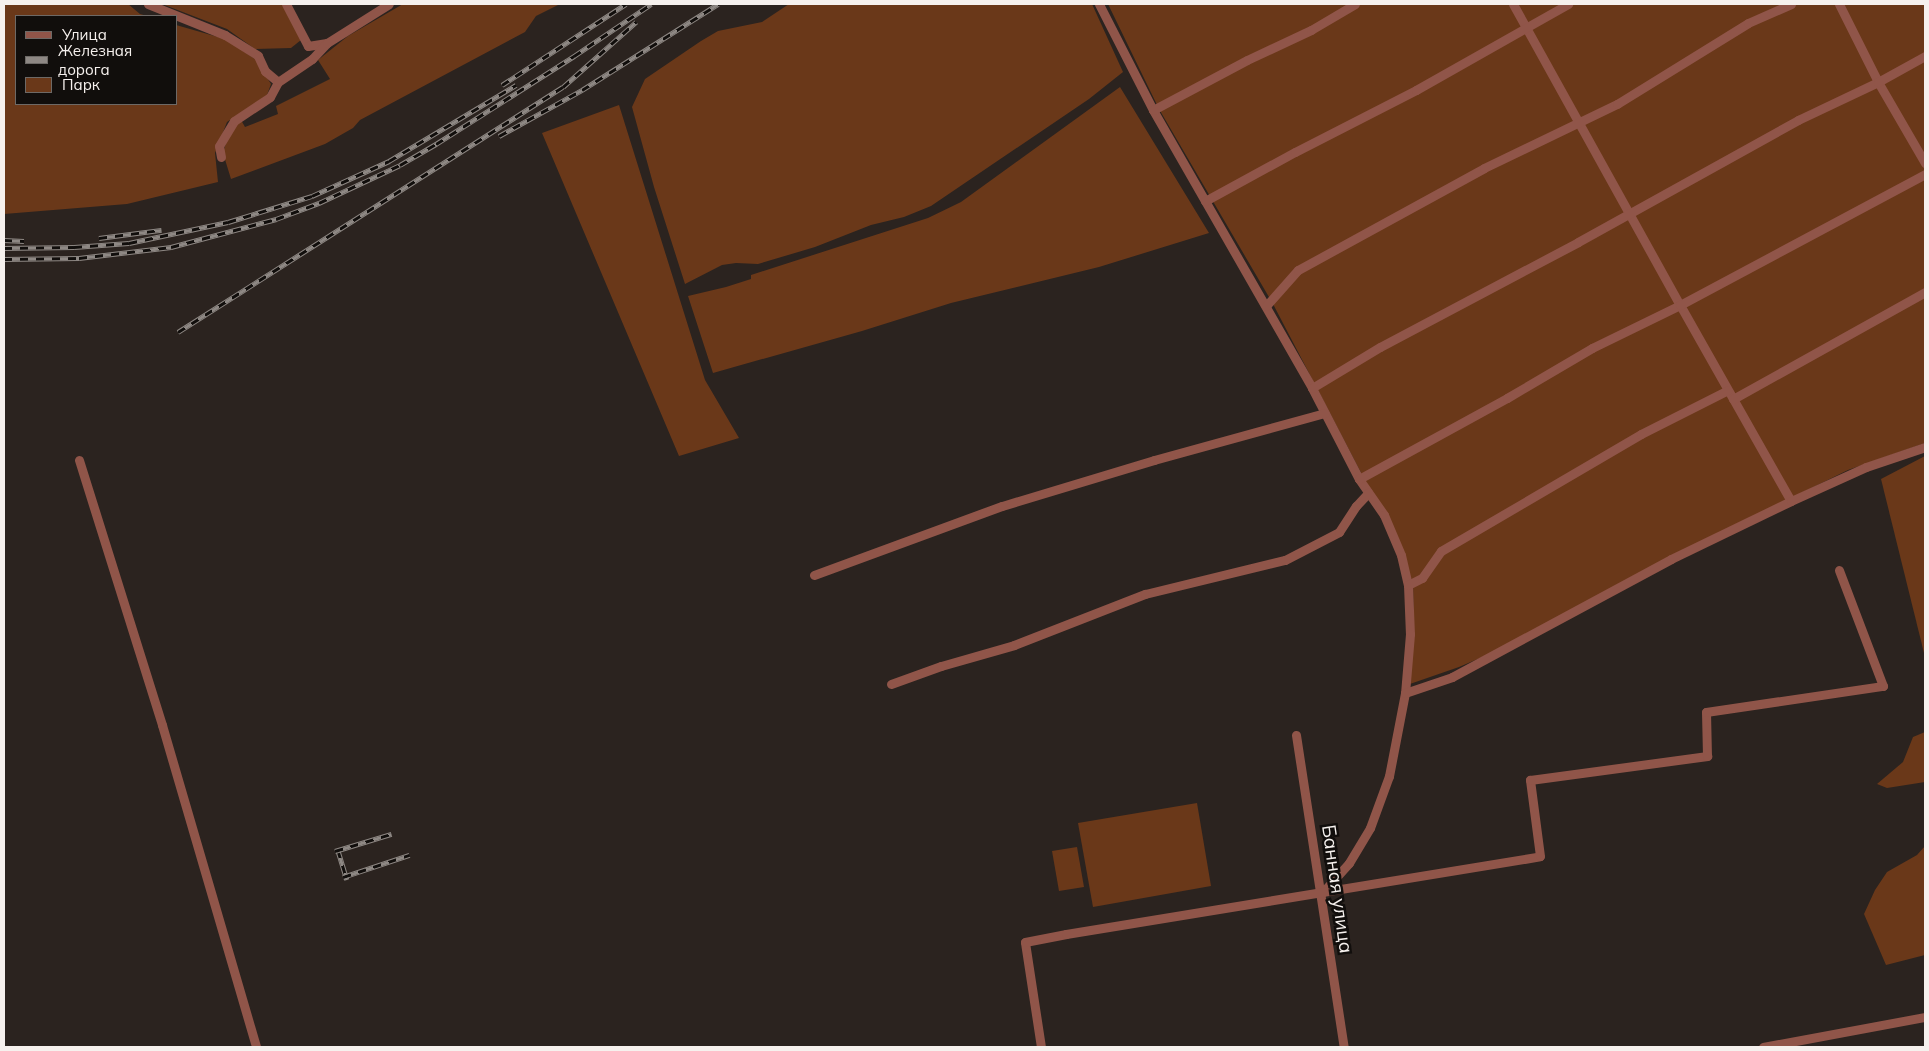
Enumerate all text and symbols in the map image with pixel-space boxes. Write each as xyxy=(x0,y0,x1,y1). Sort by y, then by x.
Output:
legend xyxy=(15,15,178,105)
text: Улица xyxy=(62,25,107,44)
text: Железная дорога xyxy=(58,41,132,79)
text: Парк xyxy=(62,75,100,94)
street label: Банная улица xyxy=(1317,823,1357,955)

